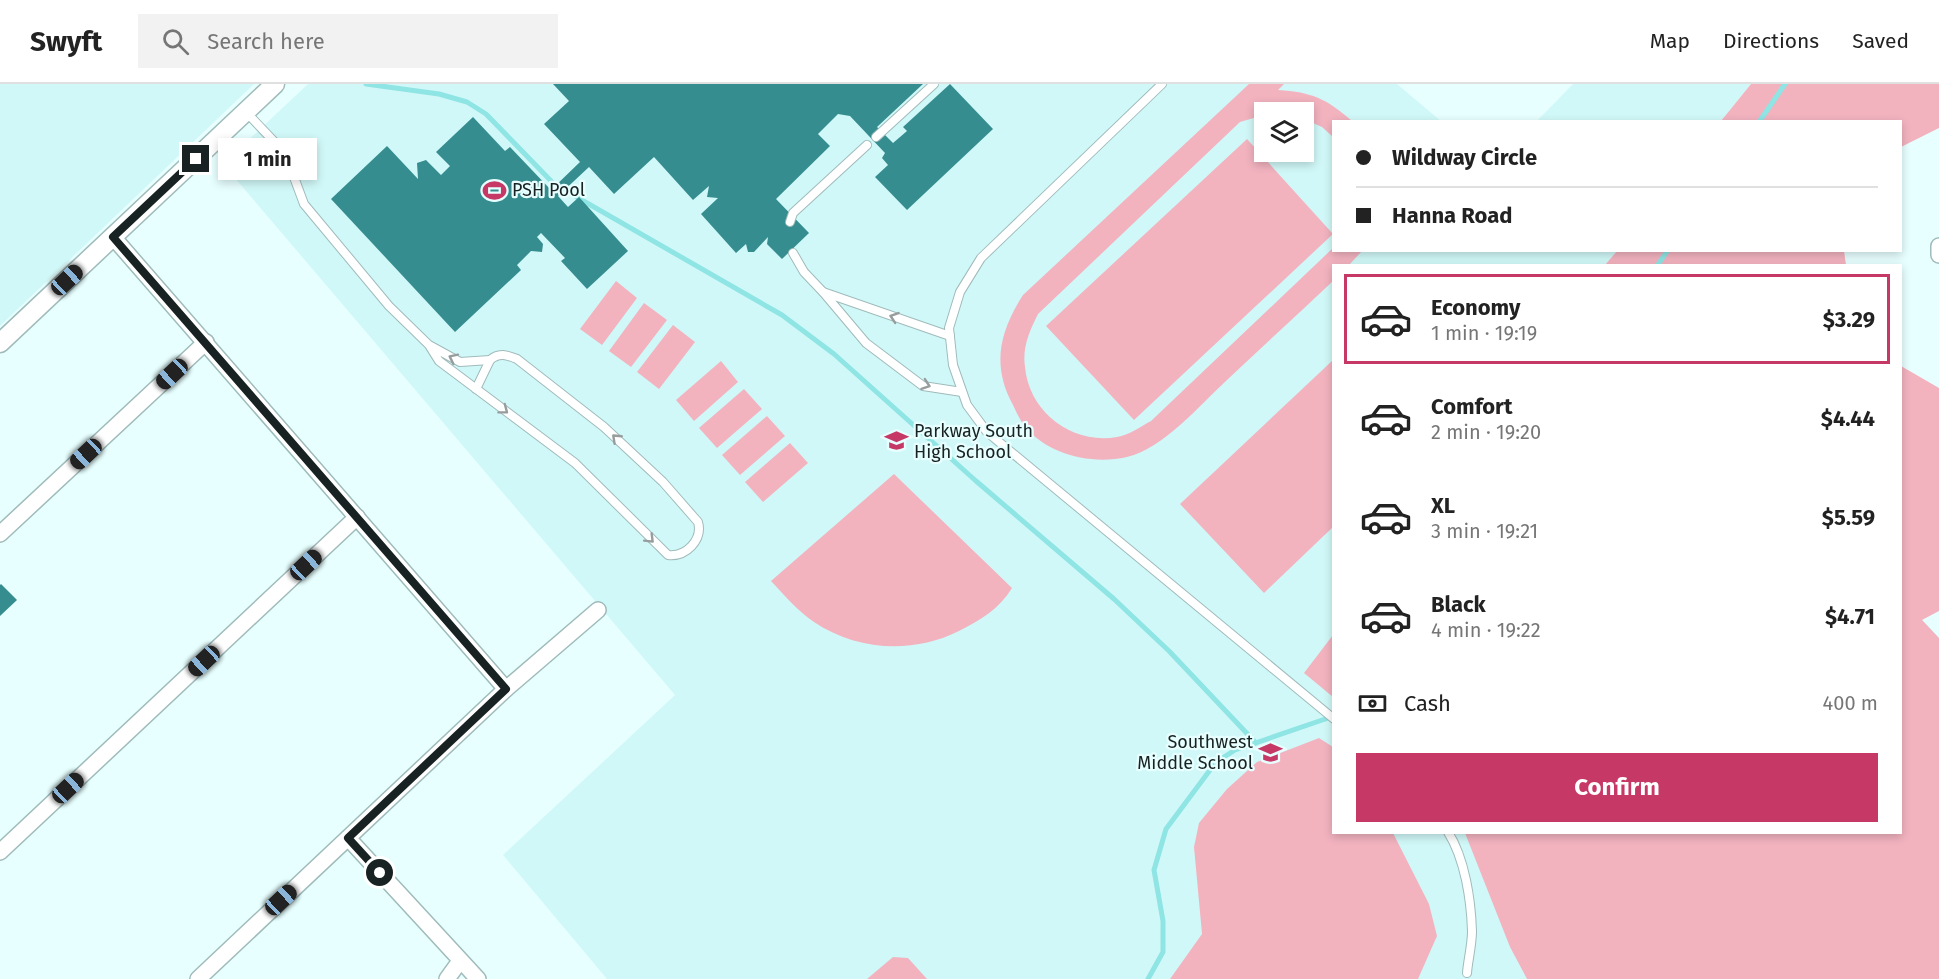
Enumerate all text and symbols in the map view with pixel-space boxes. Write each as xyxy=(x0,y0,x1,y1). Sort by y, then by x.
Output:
search box xyxy=(138,14,558,68)
text: Swyft xyxy=(30,25,102,58)
icon: search xyxy=(159,25,192,58)
text: Search here xyxy=(207,28,325,55)
text: Map xyxy=(1650,28,1690,54)
text: Directions xyxy=(1723,28,1819,54)
text: Saved xyxy=(1852,28,1909,54)
map controls xyxy=(1254,102,1314,162)
button: layers xyxy=(1254,102,1314,162)
callout: 1 min xyxy=(217,138,316,180)
text: Wildway Circle xyxy=(1392,144,1537,171)
route end xyxy=(182,145,209,172)
text: 1 min xyxy=(243,147,292,171)
sports icon: PSH Pool xyxy=(481,177,507,203)
place label: PSH Pool xyxy=(512,179,585,201)
text: Hanna Road xyxy=(1392,202,1513,229)
car xyxy=(48,261,86,299)
icon: car xyxy=(1359,292,1413,346)
text: Economy xyxy=(1431,294,1520,321)
text: $3.29 xyxy=(1823,306,1875,333)
one-way arrow xyxy=(889,312,900,325)
text: 1 min · 19:19 xyxy=(1431,321,1537,345)
one-way arrow xyxy=(448,353,459,365)
car xyxy=(153,355,191,393)
one-way arrow xyxy=(921,377,931,390)
icon: car xyxy=(1359,391,1413,445)
text: Comfort xyxy=(1431,393,1512,420)
one-way arrow xyxy=(498,403,509,414)
text: $4.44 xyxy=(1821,405,1875,432)
place label: Parkway South High School xyxy=(914,420,1033,463)
text: 2 min · 19:20 xyxy=(1431,420,1541,444)
school or university icon: Parkway South High School xyxy=(883,428,909,454)
one-way arrow xyxy=(613,434,623,445)
car xyxy=(67,435,105,473)
icon: car xyxy=(1359,490,1413,544)
text: XL xyxy=(1431,492,1455,519)
text: $5.59 xyxy=(1822,504,1875,531)
text: 3 min · 19:21 xyxy=(1431,519,1538,543)
one-way arrow xyxy=(643,532,654,542)
car xyxy=(287,546,325,584)
icon: car xyxy=(1359,589,1413,643)
text: Black xyxy=(1431,591,1486,618)
text: $4.71 xyxy=(1825,603,1875,630)
text: 4 min · 19:22 xyxy=(1431,618,1541,642)
car xyxy=(185,642,223,680)
icon: cash xyxy=(1356,687,1389,720)
text: Cash xyxy=(1404,690,1451,717)
text: 400 m xyxy=(1823,691,1878,715)
place label: Southwest Middle School xyxy=(1137,731,1253,774)
school or university icon: Southwest Middle School xyxy=(1258,739,1284,765)
button: Confirm xyxy=(1356,753,1878,822)
car xyxy=(49,769,87,807)
route start xyxy=(366,859,393,886)
car xyxy=(262,881,300,919)

